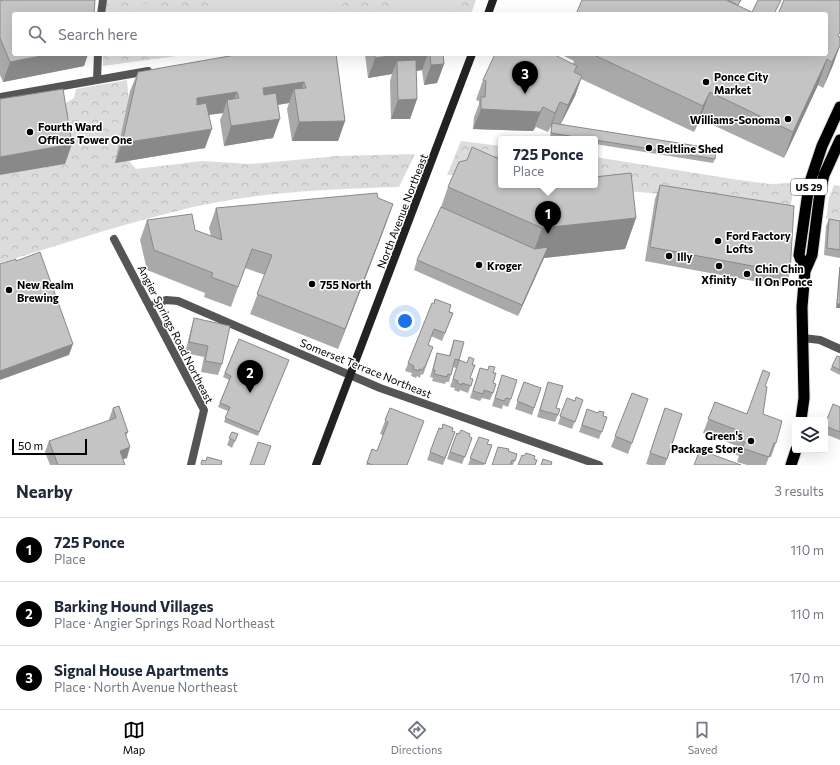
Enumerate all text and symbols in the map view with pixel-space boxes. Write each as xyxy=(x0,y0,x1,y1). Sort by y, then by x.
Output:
search box xyxy=(12,12,828,56)
icon: search xyxy=(26,23,48,45)
text: Search here xyxy=(58,25,137,43)
pin: 3 xyxy=(512,61,538,94)
place label: Ponce City Market xyxy=(714,70,768,96)
marker: Ponce City Market xyxy=(701,77,711,87)
place label: Williams-Sonoma xyxy=(690,113,780,126)
marker: Williams-Sonoma xyxy=(783,114,793,124)
place label: Fourth Ward Offices Tower One xyxy=(38,120,132,146)
marker: Fourth Ward Offices Tower One xyxy=(25,127,35,137)
popup xyxy=(498,136,598,188)
place label: Beltline Shed xyxy=(657,142,723,155)
marker: Beltline Shed xyxy=(644,143,654,153)
text: 725 Ponce xyxy=(513,145,583,163)
street label: North Avenue Northeast xyxy=(374,151,430,270)
text: Place xyxy=(513,163,544,179)
road number: US 29 xyxy=(791,179,827,195)
pin: 1 xyxy=(535,201,561,234)
place label: Ford Factory Lofts xyxy=(726,229,791,255)
marker: Ford Factory Lofts xyxy=(713,236,723,246)
place label: Illy xyxy=(677,250,693,263)
marker: Illy xyxy=(664,251,674,261)
place label: Kroger xyxy=(487,259,522,272)
marker: Kroger xyxy=(474,260,484,270)
marker: Xfinity xyxy=(714,261,724,271)
place label: Chin Chin II On Ponce xyxy=(755,262,813,288)
street label: Angier Springs Road Northeast xyxy=(135,263,217,406)
marker: Chin Chin II On Ponce xyxy=(742,269,752,279)
place label: Xfinity xyxy=(701,273,737,286)
place label: New Realm Brewing xyxy=(17,278,74,304)
place label: 755 North xyxy=(320,278,371,291)
marker: 755 North xyxy=(307,279,317,289)
marker: New Realm Brewing xyxy=(4,285,14,295)
your location xyxy=(395,311,415,331)
street label: Somerset Terrace Northeast xyxy=(298,336,434,401)
pin: 2 xyxy=(237,360,263,393)
map controls xyxy=(792,417,828,453)
button: layers xyxy=(792,417,828,453)
place label: Green's Package Store xyxy=(671,429,743,455)
marker: Green's Package Store xyxy=(746,436,756,446)
scale bar xyxy=(12,437,87,456)
text: 50 m xyxy=(18,439,43,452)
text: Nearby xyxy=(16,481,73,502)
text: 3 results xyxy=(775,483,824,499)
text: 725 Ponce xyxy=(54,533,125,551)
text: 1 xyxy=(26,542,32,558)
text: 110 m xyxy=(791,542,824,558)
text: Place xyxy=(54,551,86,567)
text: Barking Hound Villages xyxy=(54,597,214,615)
text: 2 xyxy=(25,606,33,622)
text: 110 m xyxy=(791,606,824,622)
text: Place · Angier Springs Road Northeast xyxy=(54,615,275,631)
text: Signal House Apartments xyxy=(54,661,229,679)
text: 3 xyxy=(25,670,33,686)
text: 170 m xyxy=(789,670,824,686)
text: Place · North Avenue Northeast xyxy=(54,679,238,695)
tab: Map xyxy=(123,719,145,756)
tab: Directions xyxy=(391,719,442,756)
tab: Saved xyxy=(688,719,717,756)

